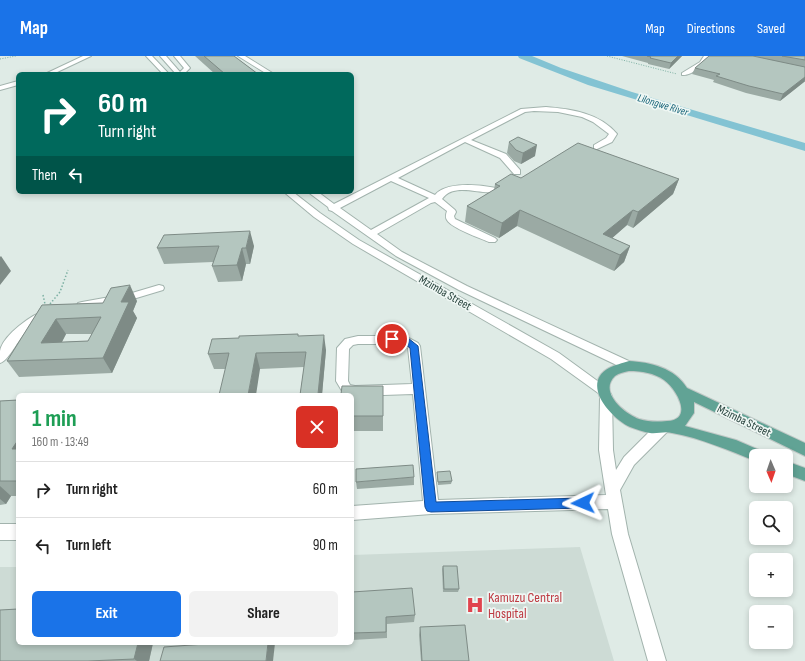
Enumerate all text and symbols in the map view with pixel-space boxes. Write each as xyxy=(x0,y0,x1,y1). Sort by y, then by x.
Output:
text: Map xyxy=(20,17,48,40)
text: Map xyxy=(645,20,665,37)
text: Directions xyxy=(687,20,735,37)
text: Saved xyxy=(757,20,785,37)
text: 60 m xyxy=(98,87,147,120)
icon: right xyxy=(32,88,84,140)
water label: Lilongwe River xyxy=(636,91,691,119)
text: Turn right xyxy=(98,121,156,142)
icon: left xyxy=(65,164,87,186)
text: Then xyxy=(32,166,57,185)
street label: Mzimba Street xyxy=(416,272,474,314)
pin xyxy=(375,322,409,356)
icon: arrive xyxy=(381,328,403,350)
street label: Mzimba Street xyxy=(715,402,774,441)
text: 1 min xyxy=(32,404,77,433)
button: close xyxy=(296,406,338,448)
text: 160 m · 13:49 xyxy=(32,434,89,450)
north arrow xyxy=(749,449,793,493)
map controls xyxy=(749,449,793,649)
icon: right xyxy=(32,479,54,501)
text: Turn right xyxy=(66,480,118,499)
text: 60 m xyxy=(313,480,338,499)
position arrow xyxy=(562,482,604,524)
button: search xyxy=(749,501,793,545)
icon: left xyxy=(32,535,54,557)
text: Turn left xyxy=(66,536,111,555)
text: 90 m xyxy=(313,536,338,555)
button: + xyxy=(749,553,793,597)
place label: Kamuzu Central Hospital xyxy=(488,589,562,622)
button: Exit xyxy=(32,591,181,637)
button: Share xyxy=(189,591,338,637)
hospital icon: Kamuzu Central Hospital xyxy=(465,595,485,615)
button: − xyxy=(749,605,793,649)

